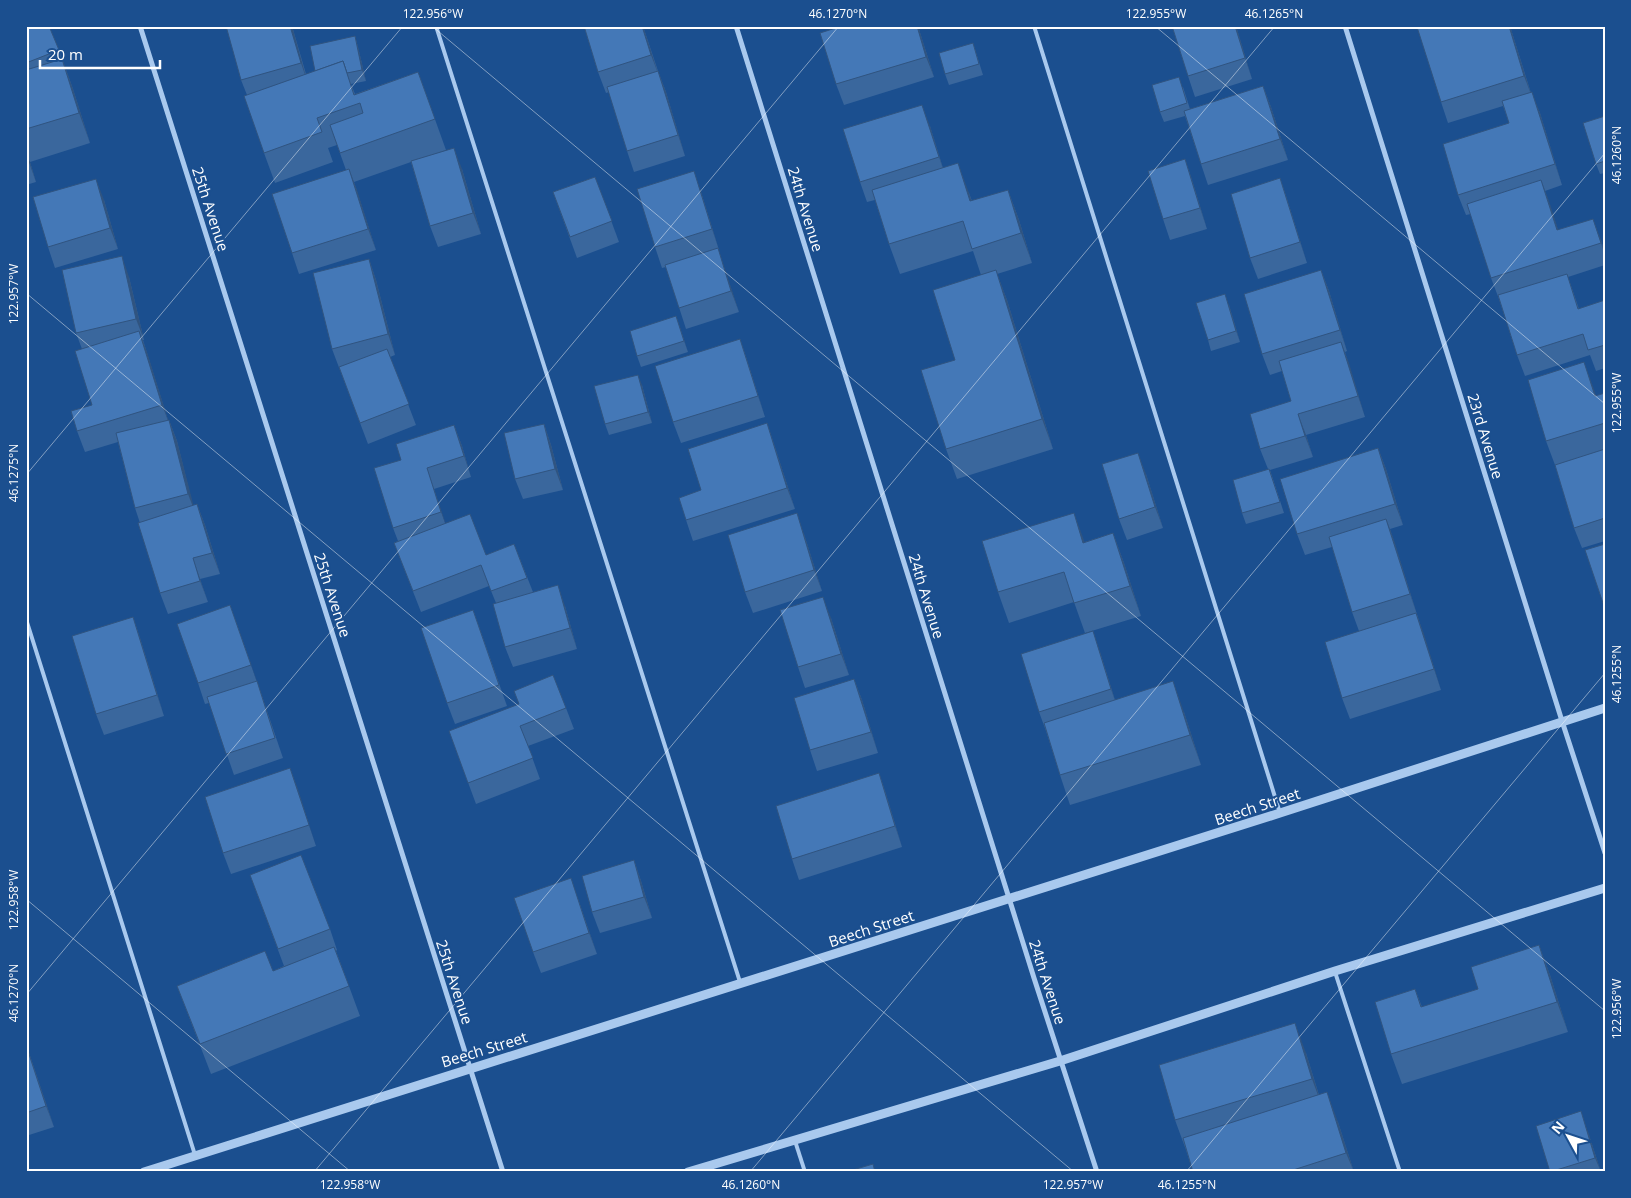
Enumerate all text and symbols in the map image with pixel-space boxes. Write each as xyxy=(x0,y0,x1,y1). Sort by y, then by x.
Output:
text: 122.956°W xyxy=(403,5,463,22)
text: 46.1270°N xyxy=(809,5,867,22)
text: 122.955°W xyxy=(1126,5,1186,22)
text: 46.1265°N xyxy=(1245,5,1303,22)
scale bar xyxy=(40,38,160,70)
text: 20 m xyxy=(48,44,83,64)
text: 46.1260°N xyxy=(1608,126,1625,184)
street label: 25th Avenue xyxy=(188,164,234,254)
street label: 24th Avenue xyxy=(784,164,828,254)
text: 122.957°W xyxy=(5,264,22,324)
text: 122.955°W xyxy=(1608,373,1625,433)
street label: 23rd Avenue xyxy=(1463,391,1509,481)
text: 46.1275°N xyxy=(5,444,22,502)
street label: 25th Avenue xyxy=(310,550,356,640)
street label: 24th Avenue xyxy=(905,551,949,641)
text: 46.1255°N xyxy=(1608,645,1625,703)
street label: Beech Street xyxy=(1212,783,1302,829)
text: 122.958°W xyxy=(5,870,22,930)
street label: Beech Street xyxy=(826,905,916,951)
street label: 25th Avenue xyxy=(432,937,478,1027)
street label: 24th Avenue xyxy=(1025,937,1071,1027)
text: 46.1270°N xyxy=(5,964,22,1022)
text: 122.956°W xyxy=(1608,979,1625,1039)
street label: Beech Street xyxy=(439,1026,529,1072)
north arrow xyxy=(1544,1110,1594,1160)
text: N xyxy=(1547,1117,1569,1138)
text: 122.958°W xyxy=(320,1176,380,1193)
text: 46.1260°N xyxy=(722,1176,780,1193)
text: 122.957°W xyxy=(1043,1176,1103,1193)
text: 46.1255°N xyxy=(1158,1176,1216,1193)

